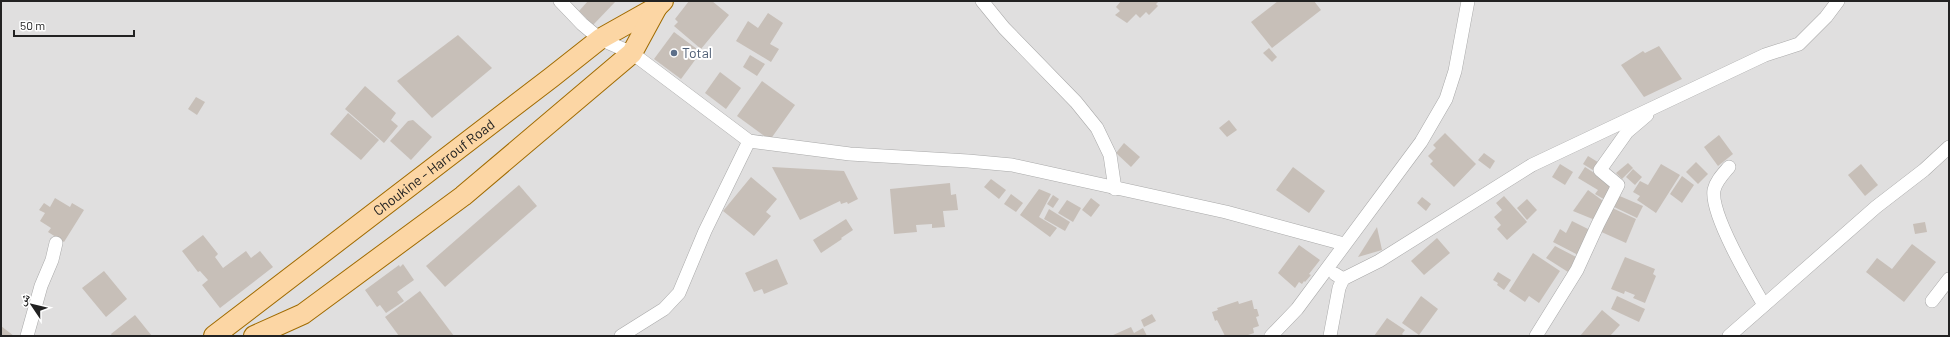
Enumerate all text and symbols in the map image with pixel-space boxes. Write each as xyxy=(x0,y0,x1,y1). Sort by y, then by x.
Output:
scale bar xyxy=(14,12,134,38)
text: 50 m xyxy=(20,18,45,32)
place label: Total xyxy=(682,44,712,61)
marker: Total xyxy=(669,48,679,58)
street label: Choukine - Harrouf Road xyxy=(370,115,498,219)
north arrow xyxy=(12,285,52,325)
text: ش xyxy=(15,290,34,309)

